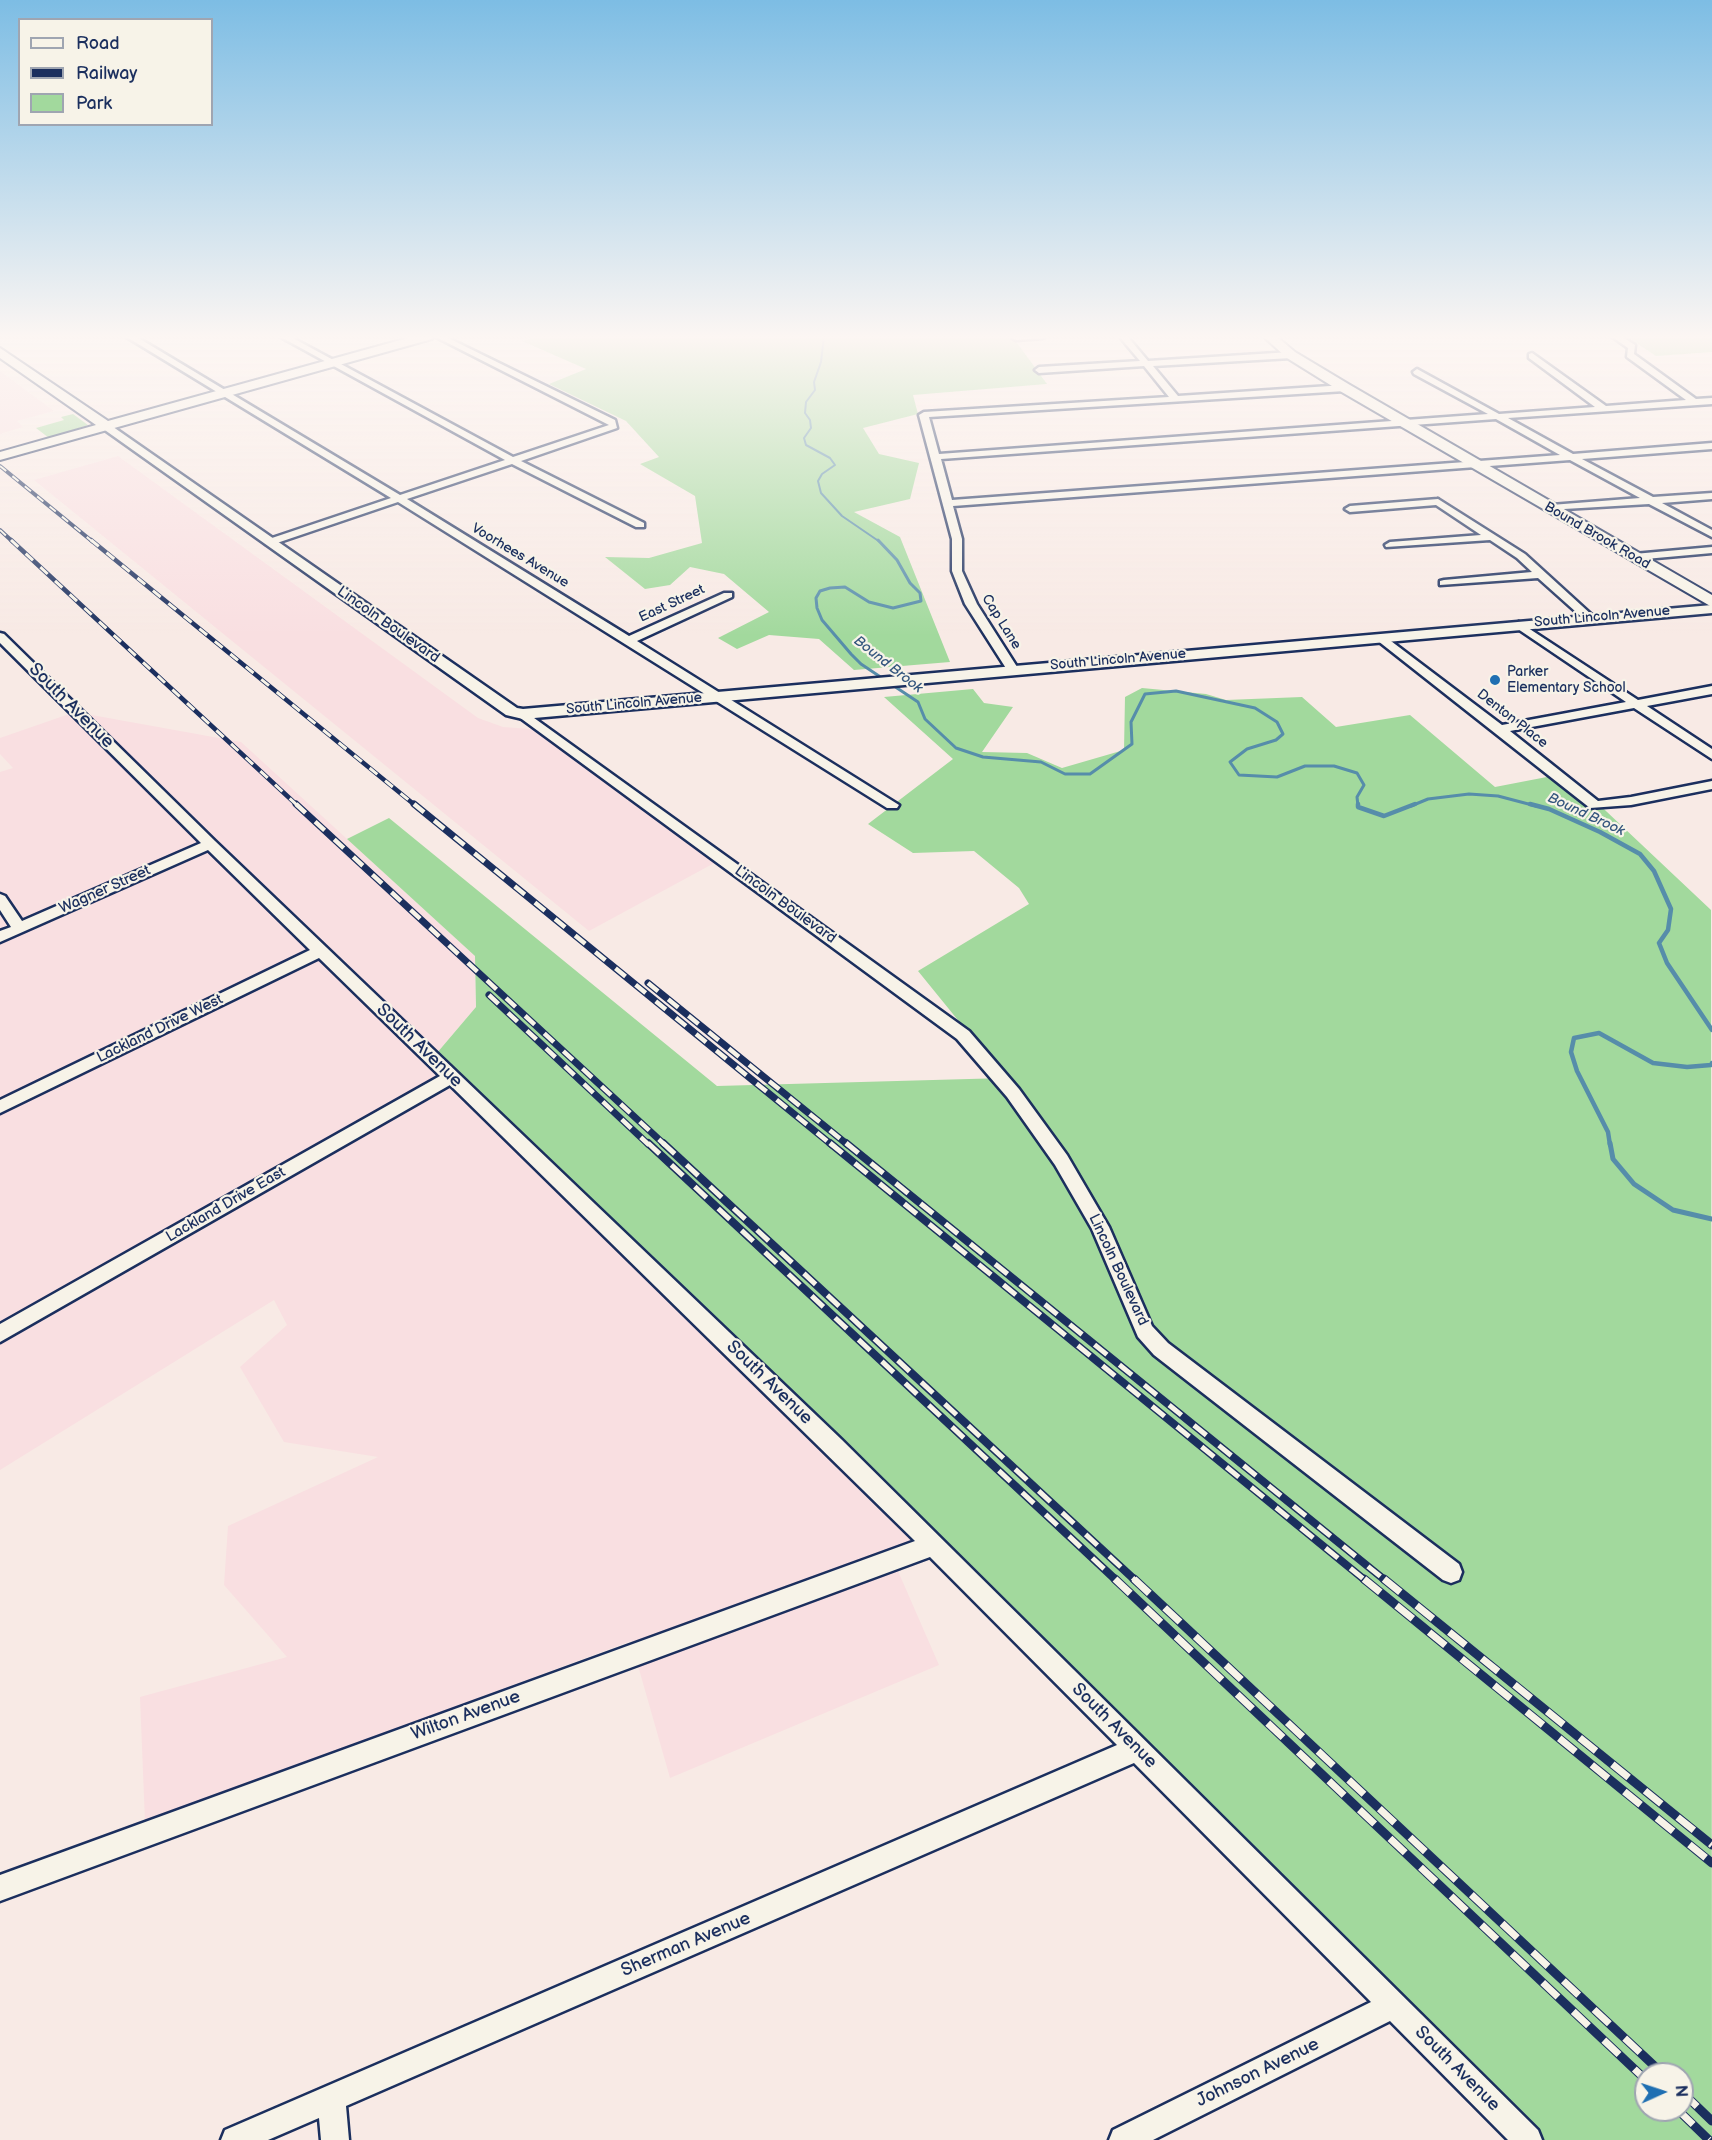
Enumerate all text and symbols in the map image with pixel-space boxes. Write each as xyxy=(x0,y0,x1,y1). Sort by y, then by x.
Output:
legend xyxy=(18,18,213,126)
text: Road xyxy=(76,33,120,54)
text: Railway xyxy=(76,63,138,84)
text: Park xyxy=(76,93,112,114)
street label: Bound Brook Road xyxy=(1541,499,1653,573)
street label: Voorhees Avenue xyxy=(468,520,572,592)
street label: East Street xyxy=(636,581,708,627)
street label: Lincoln Boulevard xyxy=(333,583,443,667)
street label: Cap Lane xyxy=(978,591,1024,653)
street label: South Lincoln Avenue xyxy=(1533,603,1671,631)
water label: Bound Brook xyxy=(850,633,926,697)
street label: South Lincoln Avenue xyxy=(1049,646,1187,674)
street label: South Avenue xyxy=(24,659,118,753)
place label: Parker Elementary School xyxy=(1507,664,1626,696)
marker: Parker Elementary School xyxy=(1488,673,1502,687)
street label: Denton Place xyxy=(1473,686,1551,752)
street label: South Lincoln Avenue xyxy=(565,690,703,718)
water label: Bound Brook xyxy=(1545,790,1627,840)
street label: Wagner Street xyxy=(57,862,153,918)
street label: Lincoln Boulevard xyxy=(731,862,839,948)
street label: Lackland Drive West xyxy=(94,991,226,1067)
street label: South Avenue xyxy=(371,999,467,1093)
street label: Lackland Drive East xyxy=(163,1164,289,1246)
street label: Lincoln Boulevard xyxy=(1084,1211,1152,1329)
street label: South Avenue xyxy=(721,1336,817,1430)
street label: South Avenue xyxy=(1067,1679,1161,1773)
street label: Wilton Avenue xyxy=(409,1686,523,1746)
street label: Sherman Avenue xyxy=(618,1908,754,1982)
street label: South Avenue xyxy=(1410,2022,1504,2116)
street label: Johnson Avenue xyxy=(1193,2034,1323,2112)
north arrow xyxy=(1634,2062,1694,2122)
text: N xyxy=(1671,2085,1690,2098)

